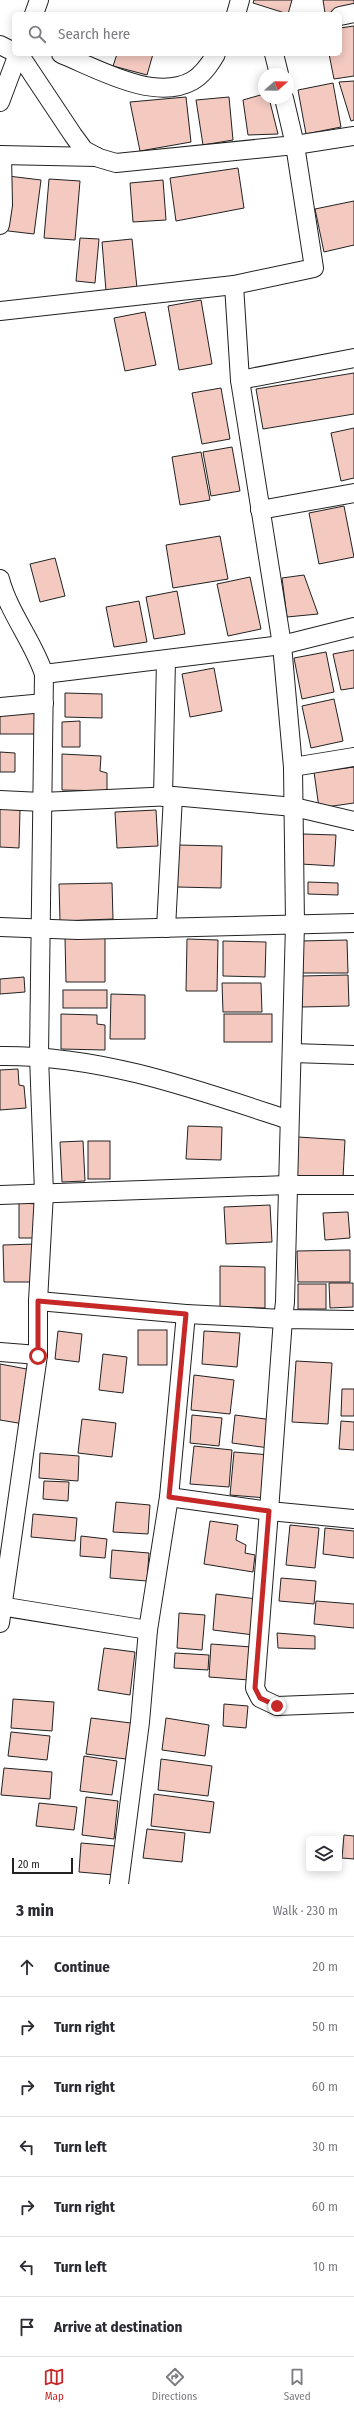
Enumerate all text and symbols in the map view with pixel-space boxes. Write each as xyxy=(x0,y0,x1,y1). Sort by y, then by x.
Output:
search box xyxy=(12,12,342,56)
icon: search xyxy=(26,23,48,45)
text: Search here xyxy=(58,25,130,43)
north arrow xyxy=(258,68,294,104)
route start xyxy=(29,1347,47,1365)
route end xyxy=(268,1697,286,1715)
map controls xyxy=(306,1836,342,1872)
button: layers xyxy=(306,1836,342,1872)
scale bar xyxy=(12,1856,73,1875)
text: 20 m xyxy=(18,1858,40,1871)
text: 3 min xyxy=(16,1900,54,1921)
text: Walk · 230 m xyxy=(273,1903,338,1918)
icon: ahead xyxy=(16,1956,38,1978)
text: Continue xyxy=(54,1958,110,1976)
text: 20 m xyxy=(312,1959,338,1974)
icon: right xyxy=(16,2016,38,2038)
text: Turn right xyxy=(54,2018,115,2036)
text: 50 m xyxy=(312,2019,338,2034)
icon: right xyxy=(16,2076,38,2098)
text: Turn right xyxy=(54,2078,115,2096)
text: 60 m xyxy=(312,2079,338,2094)
icon: left xyxy=(16,2136,38,2158)
text: Turn left xyxy=(54,2138,107,2156)
text: 30 m xyxy=(312,2139,338,2154)
icon: right xyxy=(16,2196,38,2218)
text: Turn right xyxy=(54,2198,115,2216)
text: 60 m xyxy=(312,2199,338,2214)
icon: left xyxy=(16,2256,38,2278)
text: Turn left xyxy=(54,2258,107,2276)
text: 10 m xyxy=(313,2259,338,2274)
icon: arrive xyxy=(16,2316,38,2338)
text: Arrive at destination xyxy=(54,2318,182,2336)
tab: Map xyxy=(43,2366,65,2403)
tab: Directions xyxy=(152,2366,197,2403)
tab: Saved xyxy=(284,2366,311,2403)

